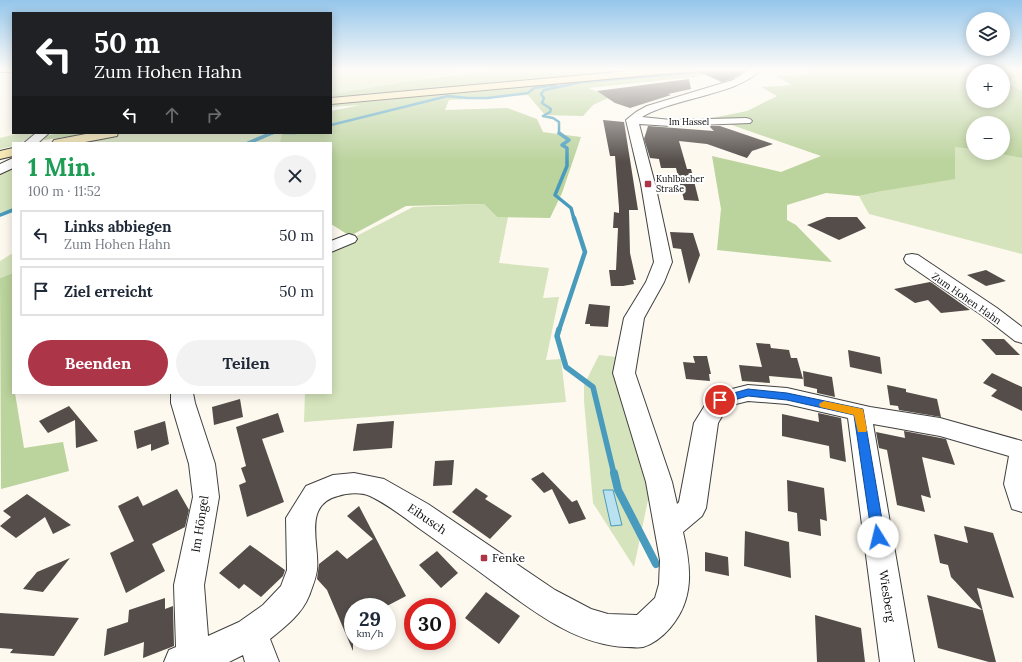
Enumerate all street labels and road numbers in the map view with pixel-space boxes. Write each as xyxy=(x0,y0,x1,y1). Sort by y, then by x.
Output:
street label: Im Hassel xyxy=(669,116,710,127)
street label: Zum Hohen Hahn xyxy=(929,270,1004,327)
street label: Im Höngel xyxy=(188,494,211,554)
street label: Eibusch xyxy=(405,500,450,537)
street label: Wiesberg xyxy=(876,569,899,623)

